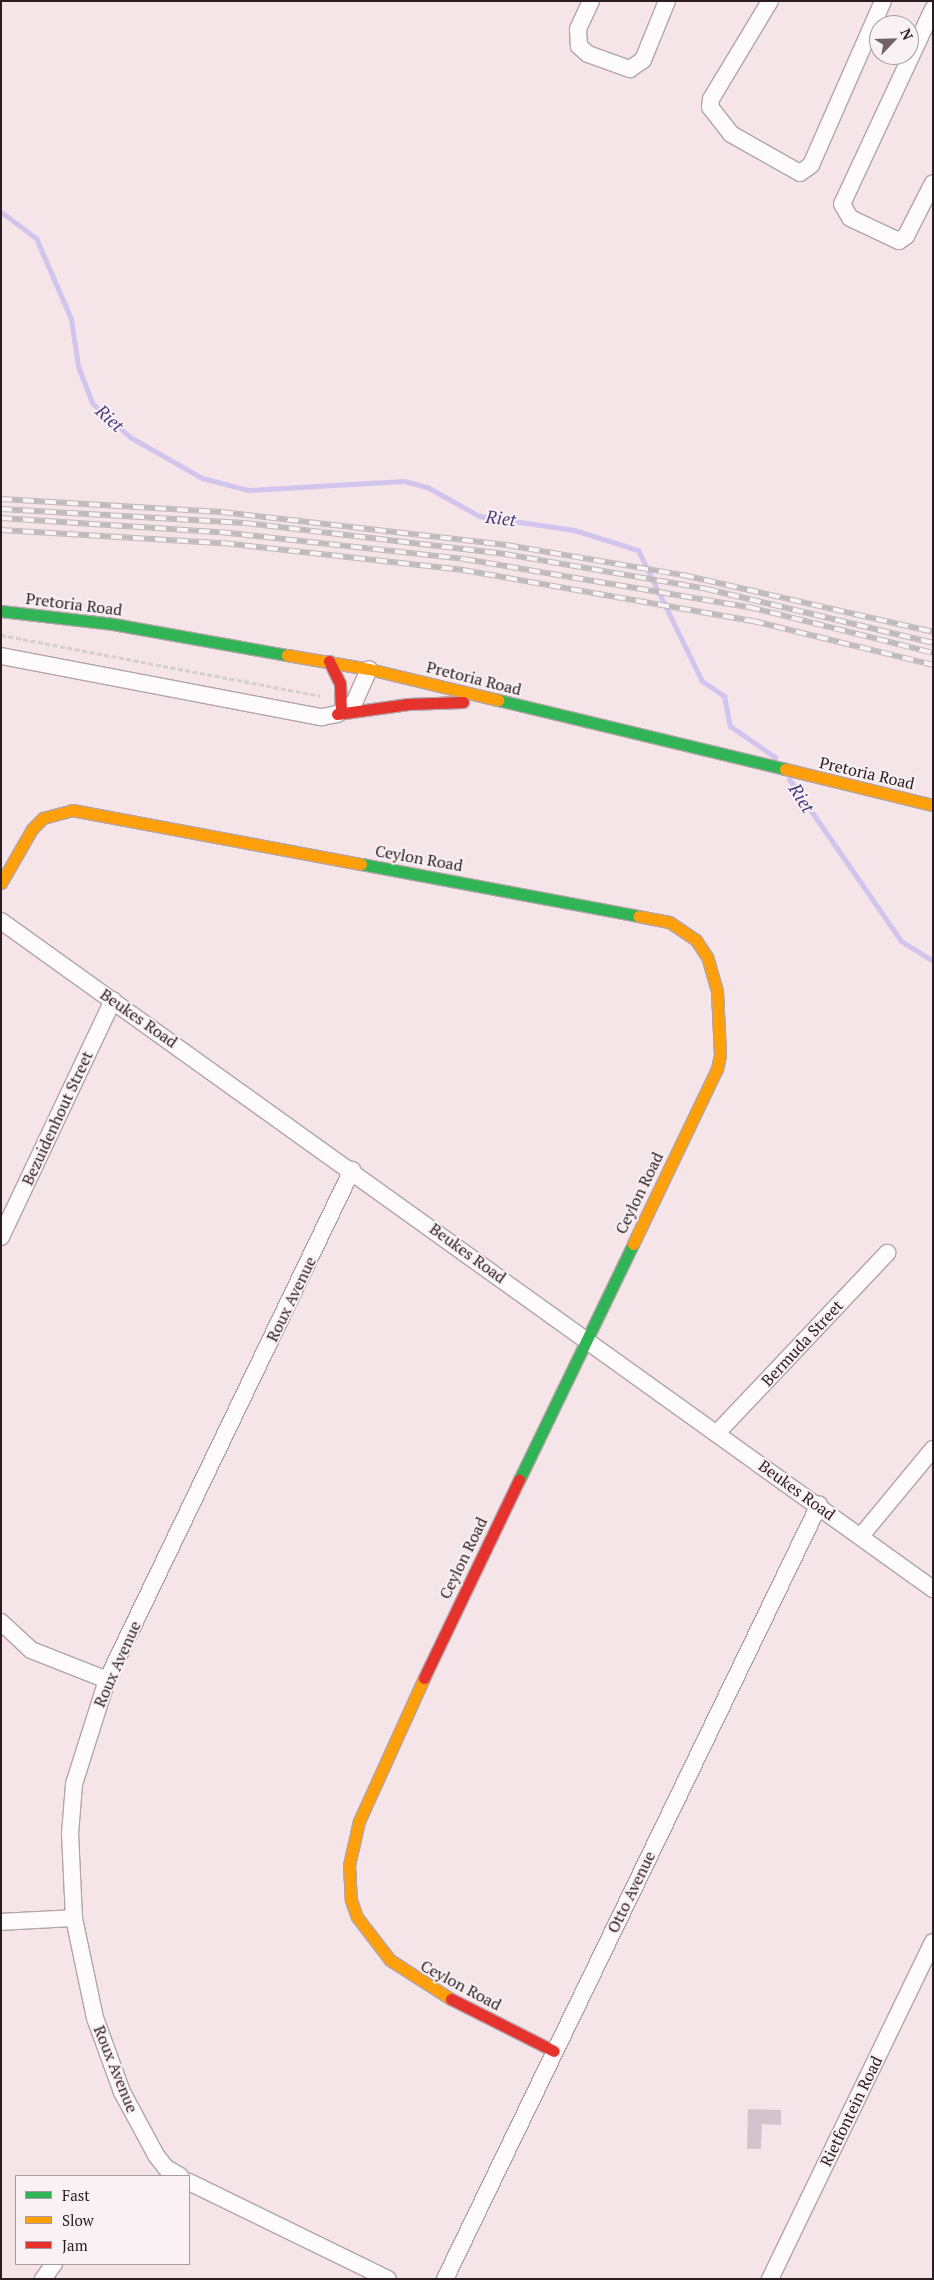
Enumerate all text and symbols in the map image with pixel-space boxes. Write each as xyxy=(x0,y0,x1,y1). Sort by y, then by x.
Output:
north arrow xyxy=(869,15,919,65)
text: N xyxy=(896,25,918,43)
water label: Riet xyxy=(91,400,129,436)
water label: Riet xyxy=(485,505,517,531)
street label: Pretoria Road xyxy=(25,589,123,619)
street label: Pretoria Road xyxy=(425,657,523,699)
street label: Pretoria Road xyxy=(818,753,916,793)
water label: Riet xyxy=(785,779,819,817)
street label: Ceylon Road xyxy=(374,841,464,875)
street label: Beukes Road xyxy=(97,984,181,1052)
street label: Bezuidenhout Street xyxy=(17,1048,97,1188)
street label: Ceylon Road xyxy=(611,1149,667,1237)
street label: Beukes Road xyxy=(426,1219,510,1287)
street label: Roux Avenue xyxy=(262,1253,320,1345)
street label: Bermuda Street xyxy=(757,1296,847,1390)
street label: Beukes Road xyxy=(755,1456,839,1524)
street label: Ceylon Road xyxy=(435,1514,491,1602)
street label: Roux Avenue xyxy=(89,1618,145,1710)
street label: Otto Avenue xyxy=(603,1848,659,1936)
street label: Ceylon Road xyxy=(417,1956,505,2014)
street label: Roux Avenue xyxy=(90,2023,142,2115)
street label: Rietfontein Road xyxy=(816,2053,886,2169)
legend xyxy=(15,2175,190,2265)
text: Fast xyxy=(62,2185,90,2205)
text: Slow xyxy=(62,2210,94,2230)
text: Jam xyxy=(62,2235,88,2255)

